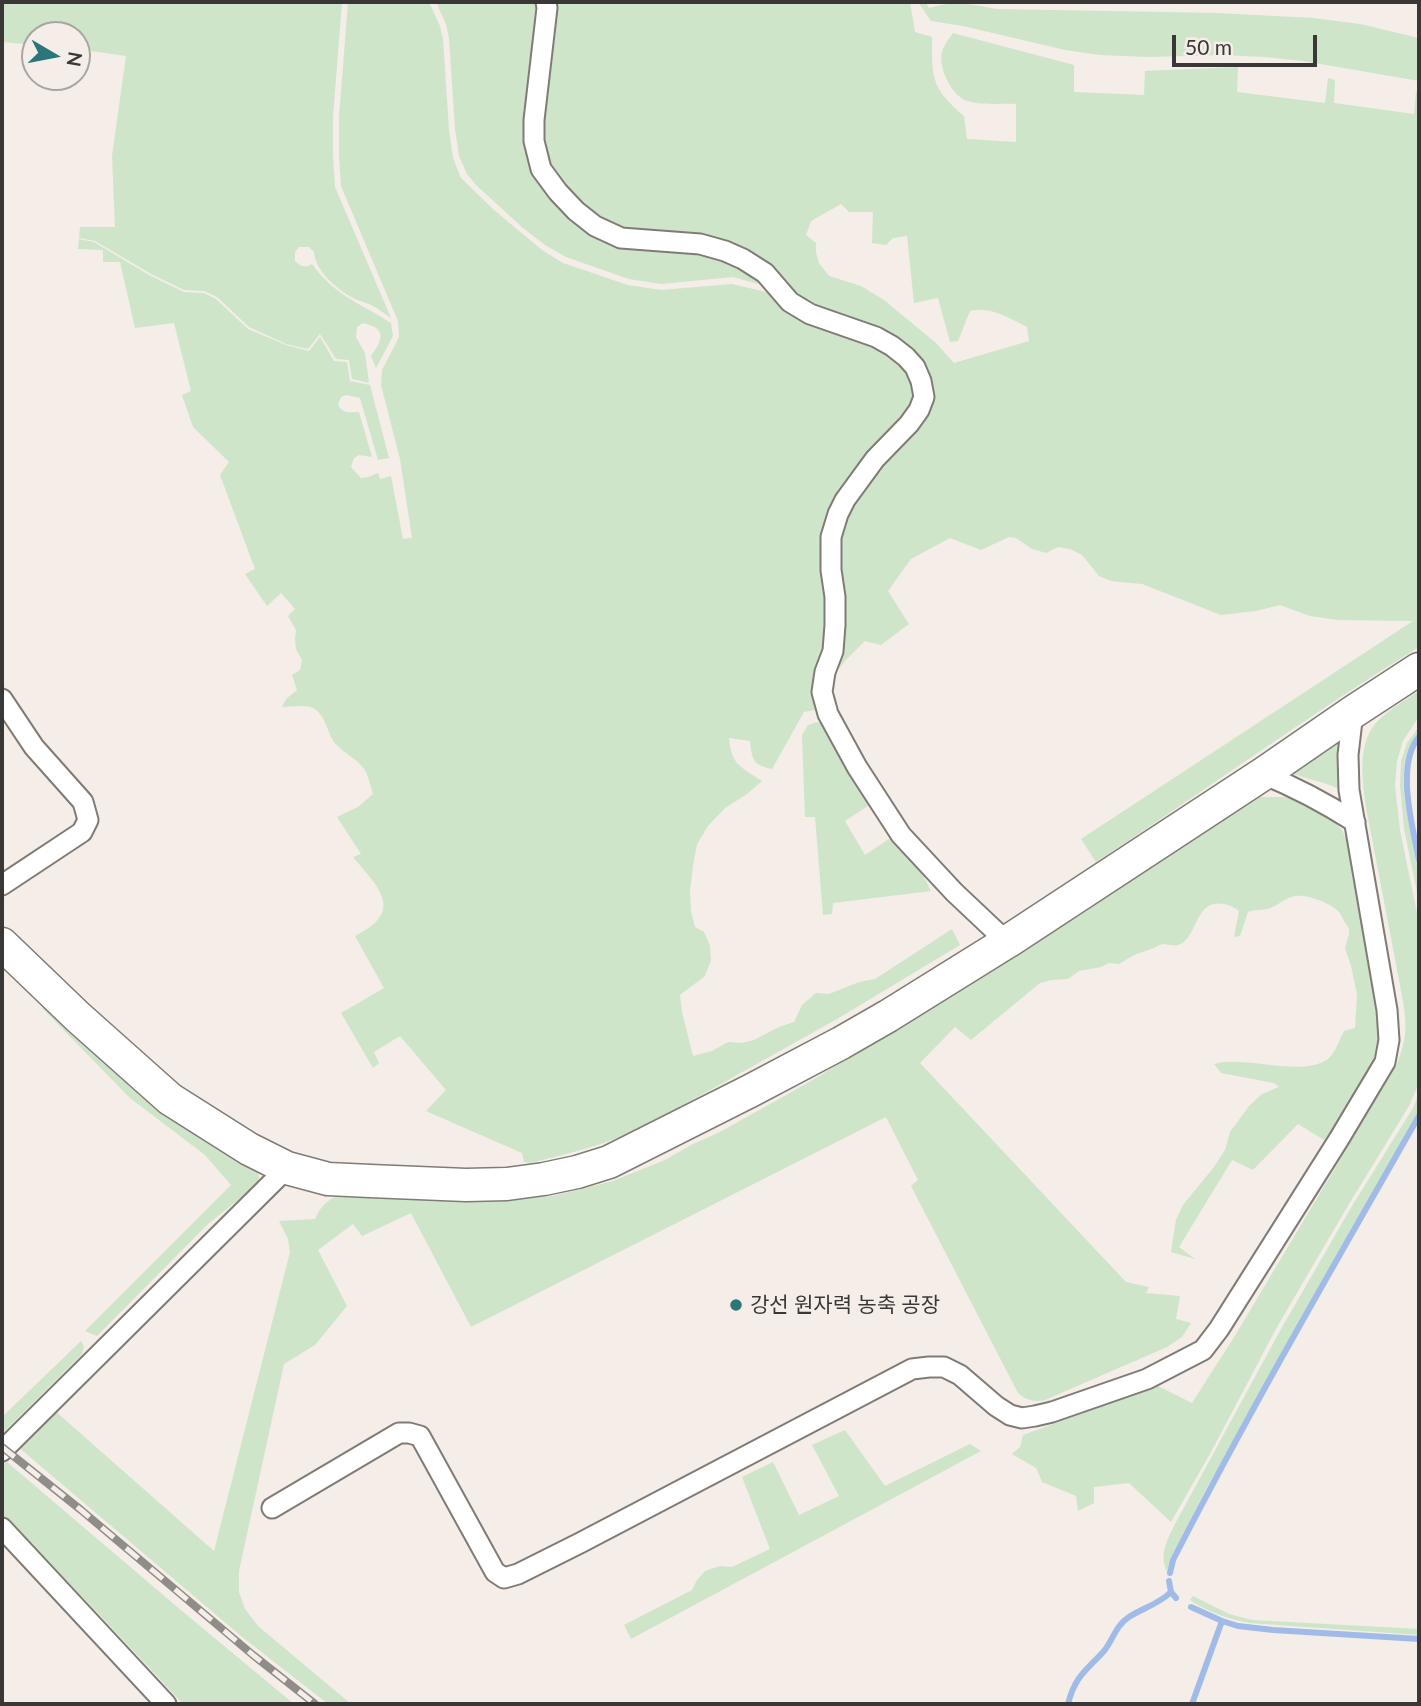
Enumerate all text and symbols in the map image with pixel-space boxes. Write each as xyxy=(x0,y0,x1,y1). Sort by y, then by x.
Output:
north arrow xyxy=(21,21,91,91)
scale bar xyxy=(1176,21,1321,65)
text: 50 m xyxy=(1185,34,1232,59)
text: N xyxy=(63,50,88,69)
place label: 강선 원자력 농축 공장 xyxy=(750,1292,940,1318)
marker: 강선 원자력 농축 공장 xyxy=(728,1297,744,1313)

